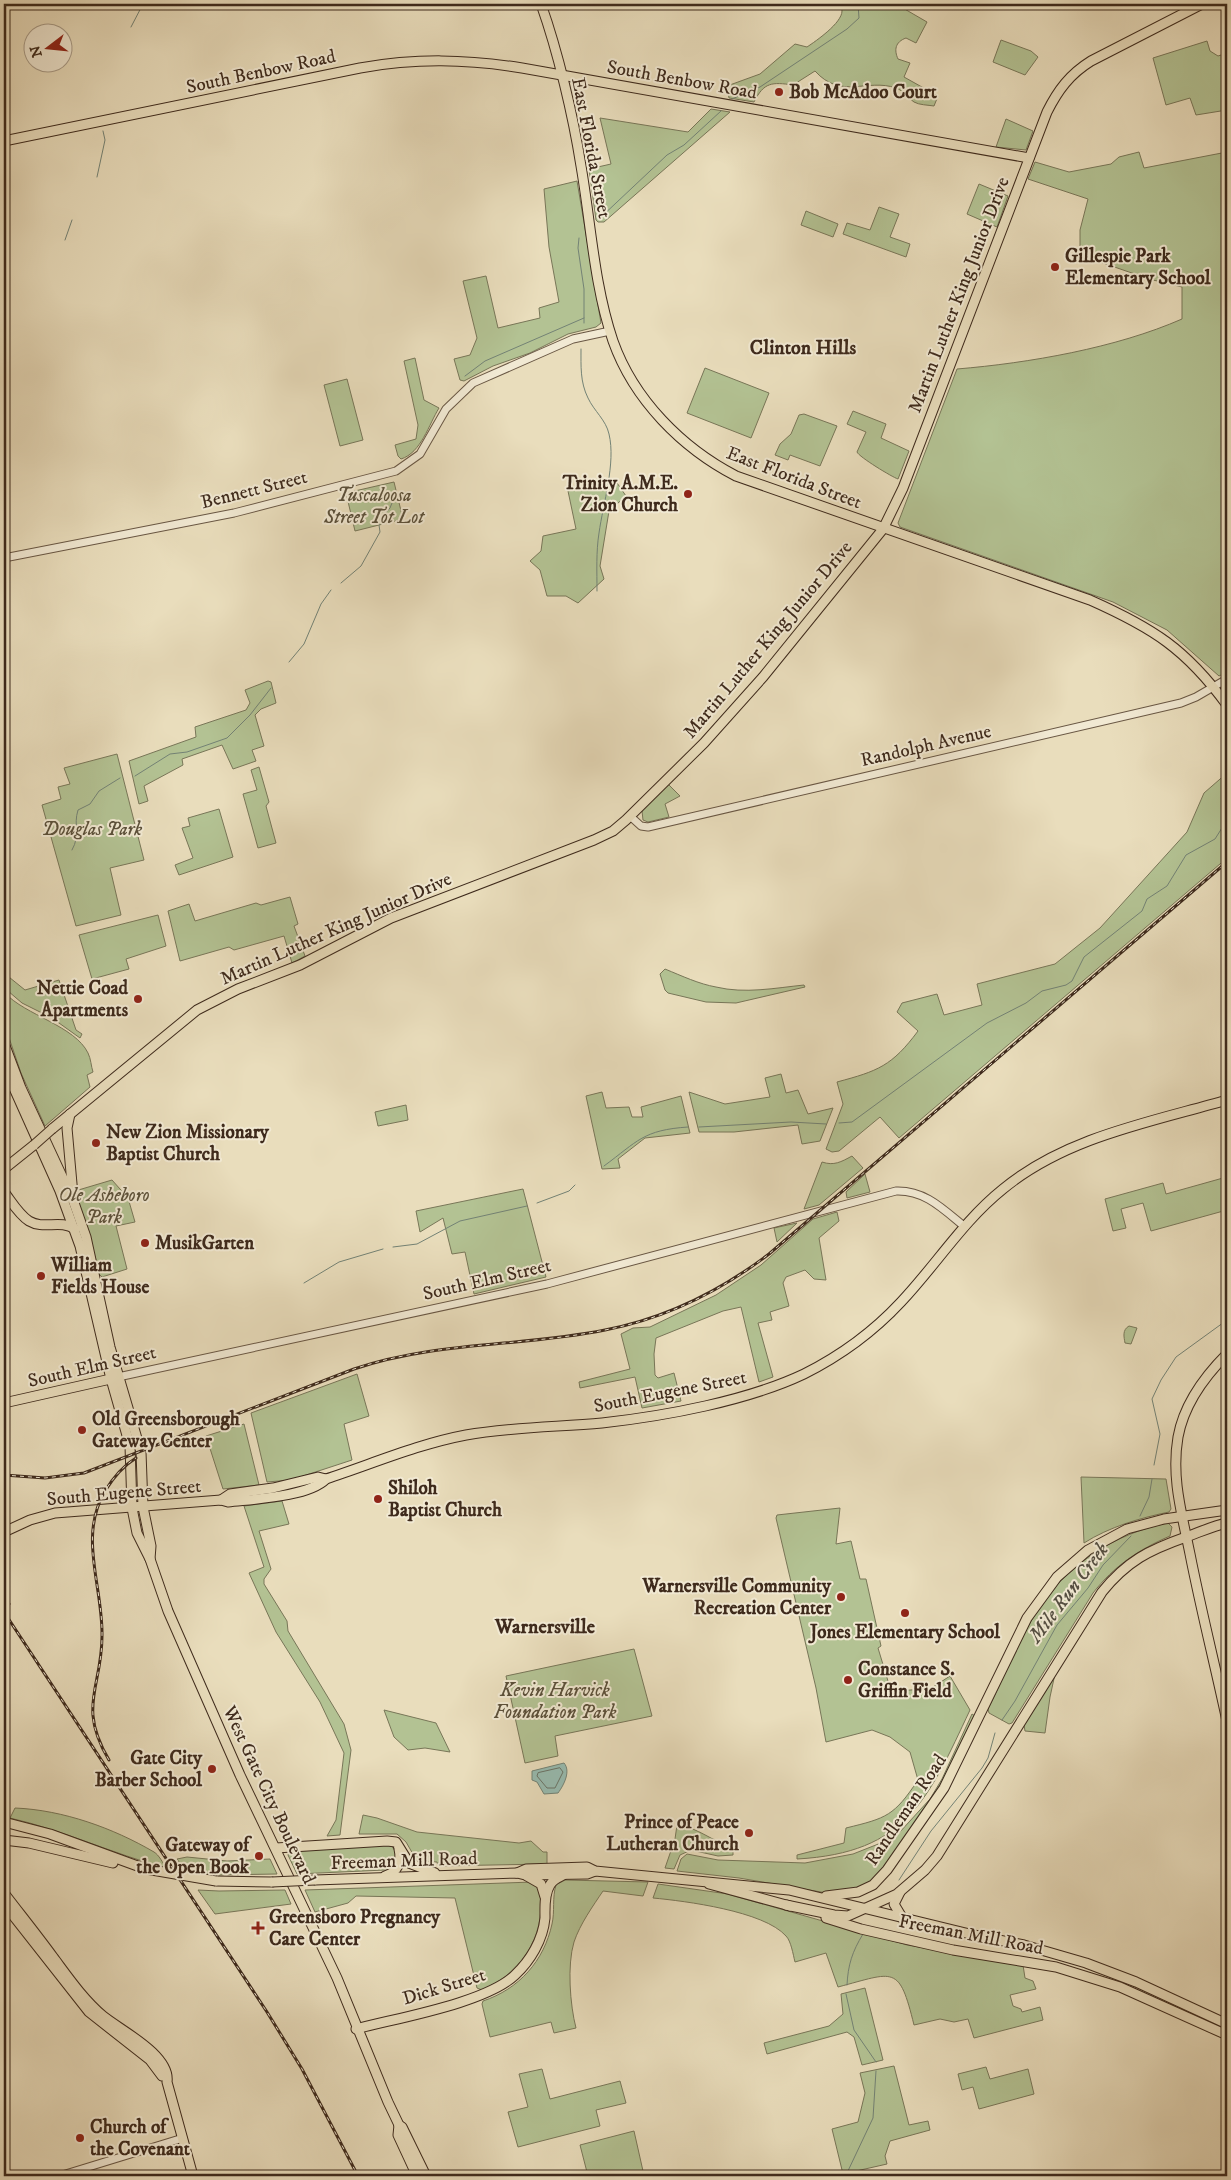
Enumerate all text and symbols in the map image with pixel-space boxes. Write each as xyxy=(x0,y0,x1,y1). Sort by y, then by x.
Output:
north arrow xyxy=(22,22,72,72)
text: N xyxy=(26,43,47,59)
street label: South Benbow Road xyxy=(184,45,338,99)
street label: South Benbow Road xyxy=(605,55,759,105)
street label: East Florida Street xyxy=(566,76,616,220)
place label: Bob McAdoo Court xyxy=(789,81,938,104)
marker: Bob McAdoo Court xyxy=(773,86,785,98)
street label: Martin Luther King Junior Drive xyxy=(903,174,1015,416)
place label: Gillespie Park Elementary School xyxy=(1065,245,1211,290)
marker: Gillespie Park Elementary School xyxy=(1049,261,1061,273)
district label: Clinton Hills xyxy=(750,336,856,361)
street label: East Florida Street xyxy=(723,442,865,514)
street label: Bennett Street xyxy=(198,466,310,514)
place label: Trinity A.M.E. Zion Church xyxy=(562,472,679,517)
park label: Tuscaloosa Street Tot Lot xyxy=(323,484,425,529)
marker: Trinity A.M.E. Zion Church xyxy=(682,488,694,500)
street label: Martin Luther King Junior Drive xyxy=(679,536,857,743)
street label: Randolph Avenue xyxy=(859,720,994,772)
park label: Douglas Park xyxy=(42,818,142,841)
street label: Martin Luther King Junior Drive xyxy=(217,867,455,990)
place label: Nettie Coad Apartments xyxy=(36,977,129,1022)
marker: Nettie Coad Apartments xyxy=(132,993,144,1005)
place label: New Zion Missionary Baptist Church xyxy=(106,1121,270,1166)
marker: New Zion Missionary Baptist Church xyxy=(90,1137,102,1149)
park label: Ole Asheboro Park xyxy=(59,1184,149,1229)
place label: MusikGarten xyxy=(155,1232,255,1255)
marker: MusikGarten xyxy=(139,1237,151,1249)
place label: William Fields House xyxy=(50,1254,149,1299)
street label: South Elm Street xyxy=(421,1254,553,1306)
marker: William Fields House xyxy=(35,1270,47,1282)
street label: South Elm Street xyxy=(26,1341,158,1393)
street label: South Eugene Street xyxy=(592,1366,748,1418)
place label: Old Greensborough Gateway Center xyxy=(92,1408,241,1453)
marker: Old Greensborough Gateway Center xyxy=(76,1424,88,1436)
street label: South Eugene Street xyxy=(46,1475,202,1511)
place label: Shiloh Baptist Church xyxy=(388,1477,503,1522)
marker: Shiloh Baptist Church xyxy=(372,1493,384,1505)
water label: Mile Run Creek xyxy=(1022,1538,1115,1649)
place label: Warnersville Community Recreation Center xyxy=(642,1575,832,1620)
marker: Warnersville Community Recreation Center xyxy=(835,1591,847,1603)
marker: Jones Elementary School xyxy=(899,1607,911,1619)
district label: Warnersville xyxy=(494,1615,596,1640)
place label: Jones Elementary School xyxy=(808,1621,1000,1644)
place label: Constance S. Griffin Field xyxy=(858,1658,955,1703)
marker: Constance S. Griffin Field xyxy=(842,1674,854,1686)
park label: Kevin Harvick Foundation Park xyxy=(494,1679,616,1724)
street label: West Gate City Boulevard xyxy=(217,1701,321,1888)
place label: Gate City Barber School xyxy=(95,1747,203,1792)
street label: Randleman Road xyxy=(860,1750,952,1870)
marker: Gate City Barber School xyxy=(206,1763,218,1775)
place label: Prince of Peace Lutheran Church xyxy=(606,1811,740,1856)
marker: Prince of Peace Lutheran Church xyxy=(743,1827,755,1839)
place label: Gateway of the Open Book xyxy=(136,1834,253,1879)
street label: Freeman Mill Road xyxy=(330,1847,478,1875)
marker: Gateway of the Open Book xyxy=(253,1850,265,1862)
place label: Greensboro Pregnancy Care Center xyxy=(269,1906,441,1951)
street label: Freeman Mill Road xyxy=(897,1910,1046,1960)
marker: Greensboro Pregnancy Care Center xyxy=(251,1921,265,1935)
street label: Dick Street xyxy=(400,1963,488,2011)
place label: Church of the Covenant xyxy=(90,2116,191,2161)
marker: Church of the Covenant xyxy=(74,2132,86,2144)

